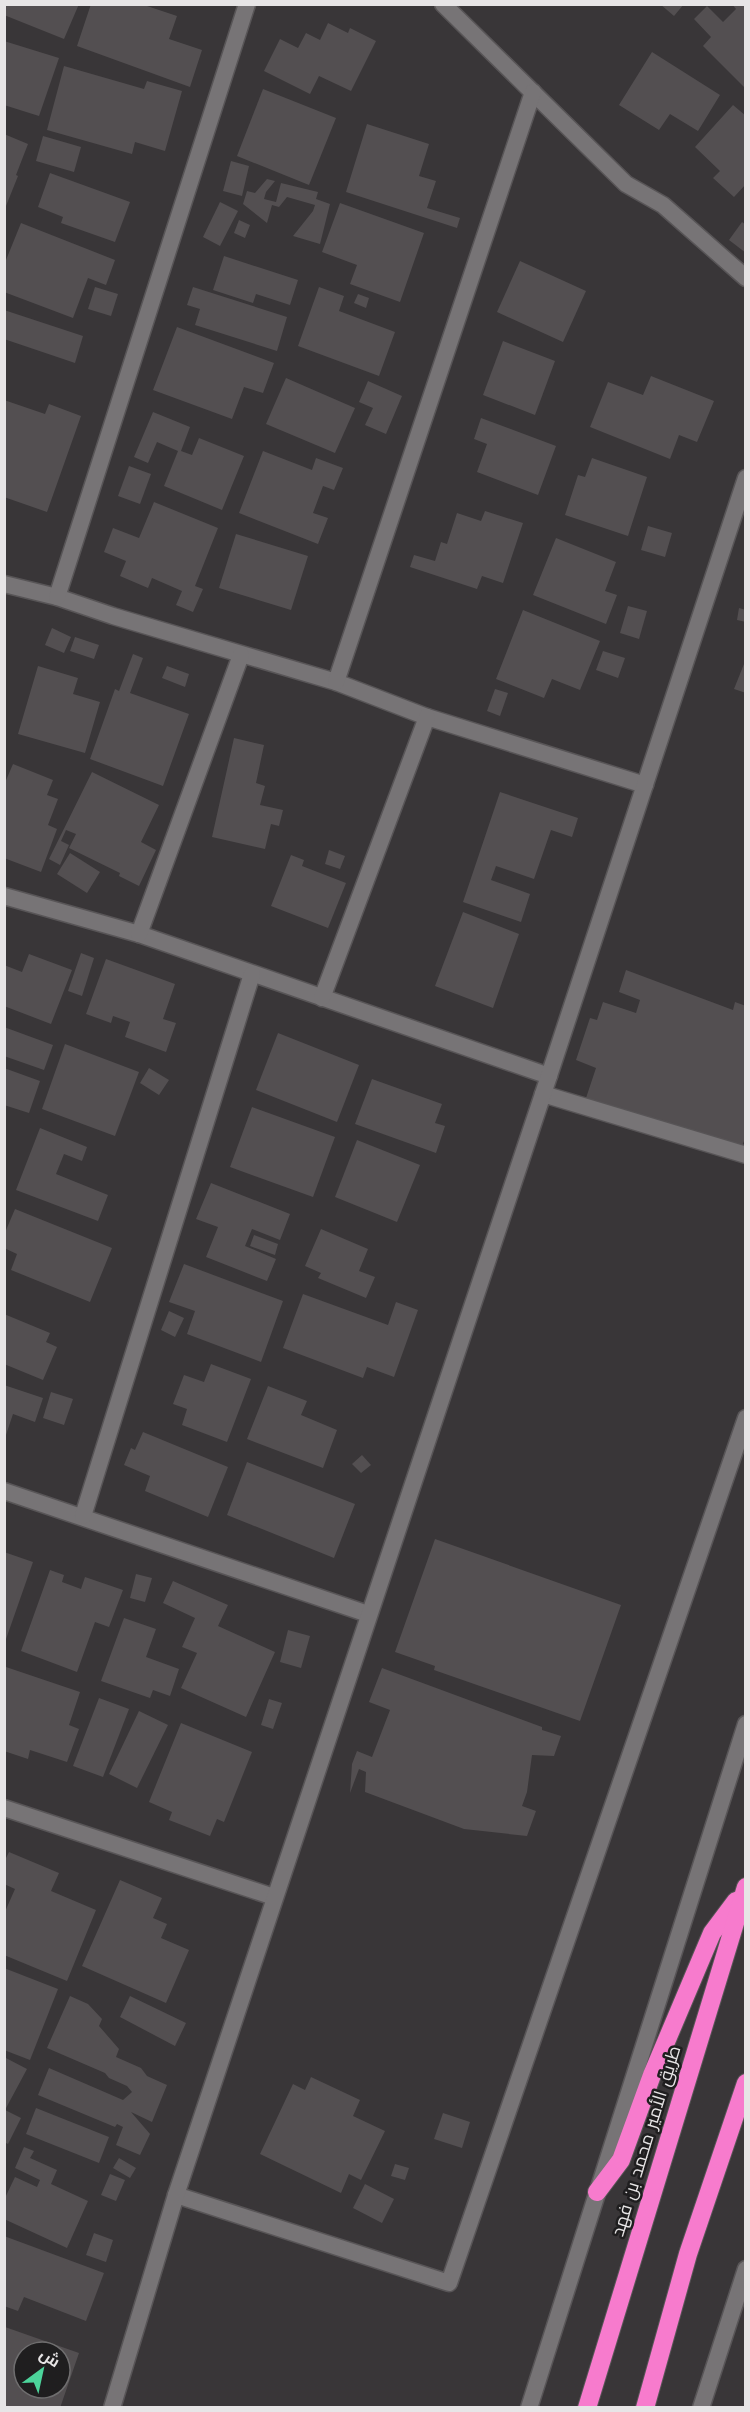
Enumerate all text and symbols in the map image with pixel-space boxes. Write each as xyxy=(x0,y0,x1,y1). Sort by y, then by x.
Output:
street label: طريق الأمير محمد بن فهد xyxy=(606,2043,686,2239)
north arrow xyxy=(12,2340,72,2400)
text: ش xyxy=(36,2344,64,2371)

